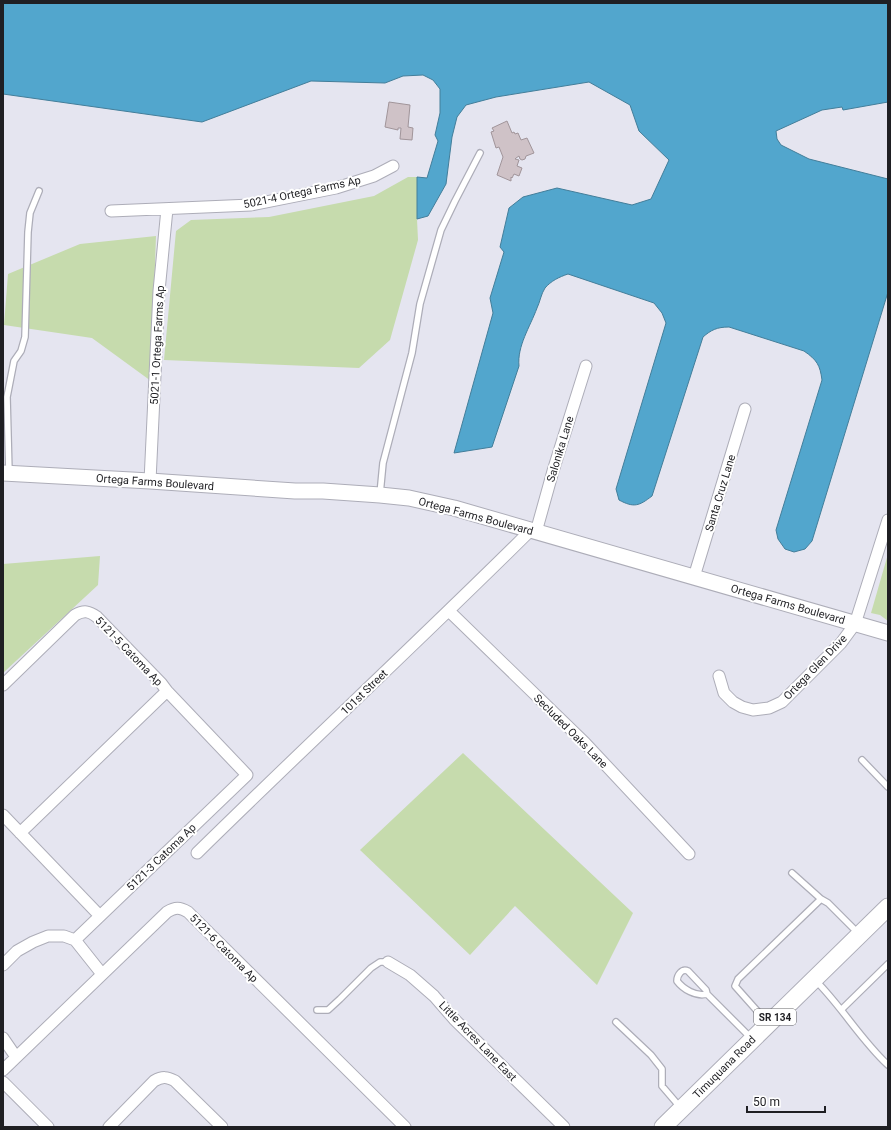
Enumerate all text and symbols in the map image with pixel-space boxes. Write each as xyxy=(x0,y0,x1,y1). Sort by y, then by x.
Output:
street label: 5021-4 Ortega Farms Ap xyxy=(242,174,362,211)
street label: 5021-1 Ortega Farms Ap xyxy=(148,285,167,405)
street label: Salonika Lane xyxy=(544,414,577,484)
street label: Santa Cruz Lane xyxy=(703,453,738,533)
street label: Ortega Farms Boulevard xyxy=(96,472,214,493)
street label: Ortega Farms Boulevard xyxy=(417,495,535,538)
street label: Ortega Farms Boulevard xyxy=(729,582,846,627)
street label: 5121-5 Catoma Ap xyxy=(92,614,165,689)
street label: Ortega Glen Drive xyxy=(781,632,850,703)
street label: 101st Street xyxy=(338,667,391,718)
street label: Secluded Oaks Lane xyxy=(531,692,610,771)
street label: 5121-3 Catoma Ap xyxy=(124,821,199,894)
street label: 5121-6 Catoma Ap xyxy=(187,911,261,985)
street label: Little Acres Lane East xyxy=(436,999,519,1084)
road number: SR 134 xyxy=(754,1009,796,1025)
street label: Timuquana Road xyxy=(690,1033,758,1101)
scale bar xyxy=(747,1088,825,1114)
text: 50 m xyxy=(753,1095,780,1109)

